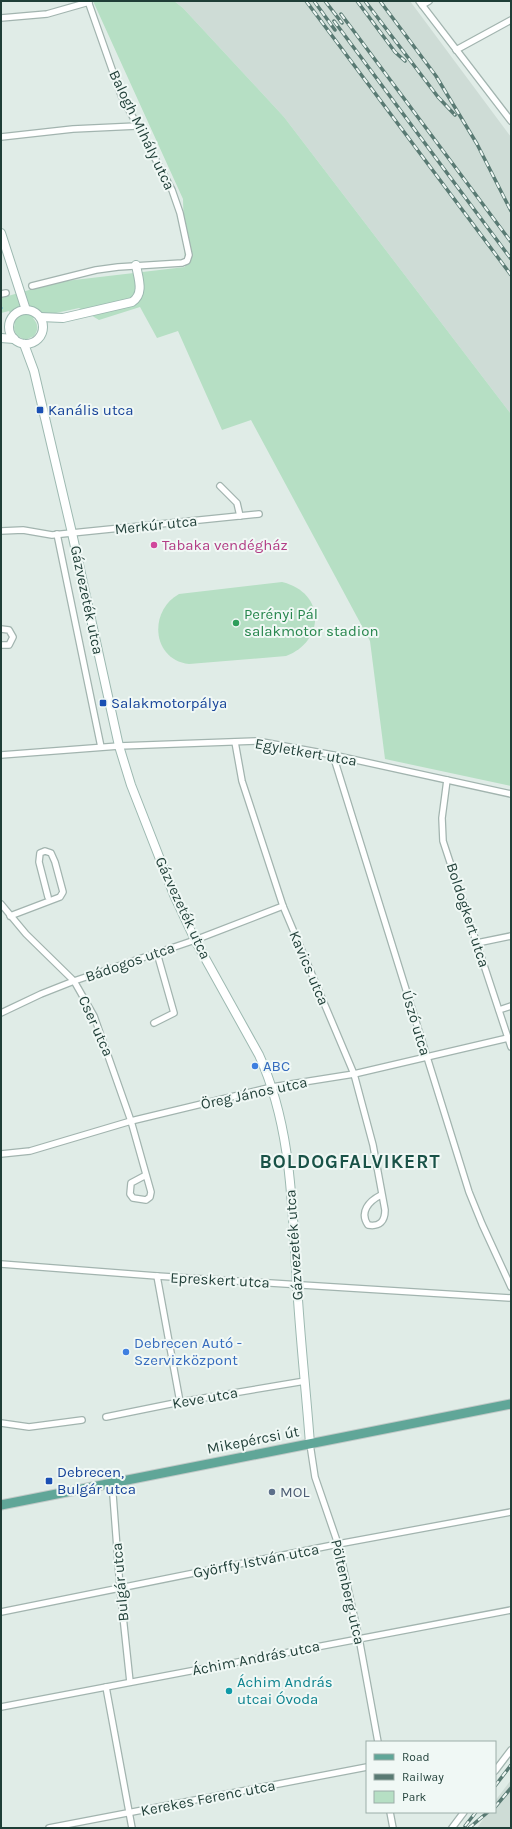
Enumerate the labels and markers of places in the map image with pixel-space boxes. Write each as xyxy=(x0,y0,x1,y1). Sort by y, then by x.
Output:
place label: Kanális utca xyxy=(48,401,134,419)
marker: Kanális utca xyxy=(35,405,45,415)
place label: Tabaka vendégház xyxy=(162,536,288,554)
marker: Tabaka vendégház xyxy=(149,540,159,550)
place label: Perényi Pál salakmotor stadion xyxy=(244,605,379,640)
marker: Perényi Pál salakmotor stadion xyxy=(231,618,241,628)
place label: Salakmotorpálya xyxy=(111,694,227,712)
marker: Salakmotorpálya xyxy=(98,698,108,708)
place label: ABC xyxy=(263,1057,290,1075)
marker: ABC xyxy=(250,1061,260,1071)
place label: Debrecen Autó - Szervizközpont xyxy=(134,1334,242,1369)
marker: Debrecen Autó - Szervizközpont xyxy=(121,1347,131,1357)
place label: Debrecen, Bulgár utca xyxy=(57,1463,136,1498)
marker: Debrecen, Bulgár utca xyxy=(44,1476,54,1486)
place label: MOL xyxy=(280,1483,309,1501)
marker: MOL xyxy=(267,1487,277,1497)
place label: Áchim András utcai Óvoda xyxy=(237,1673,333,1708)
marker: Áchim András utcai Óvoda xyxy=(224,1686,234,1696)

